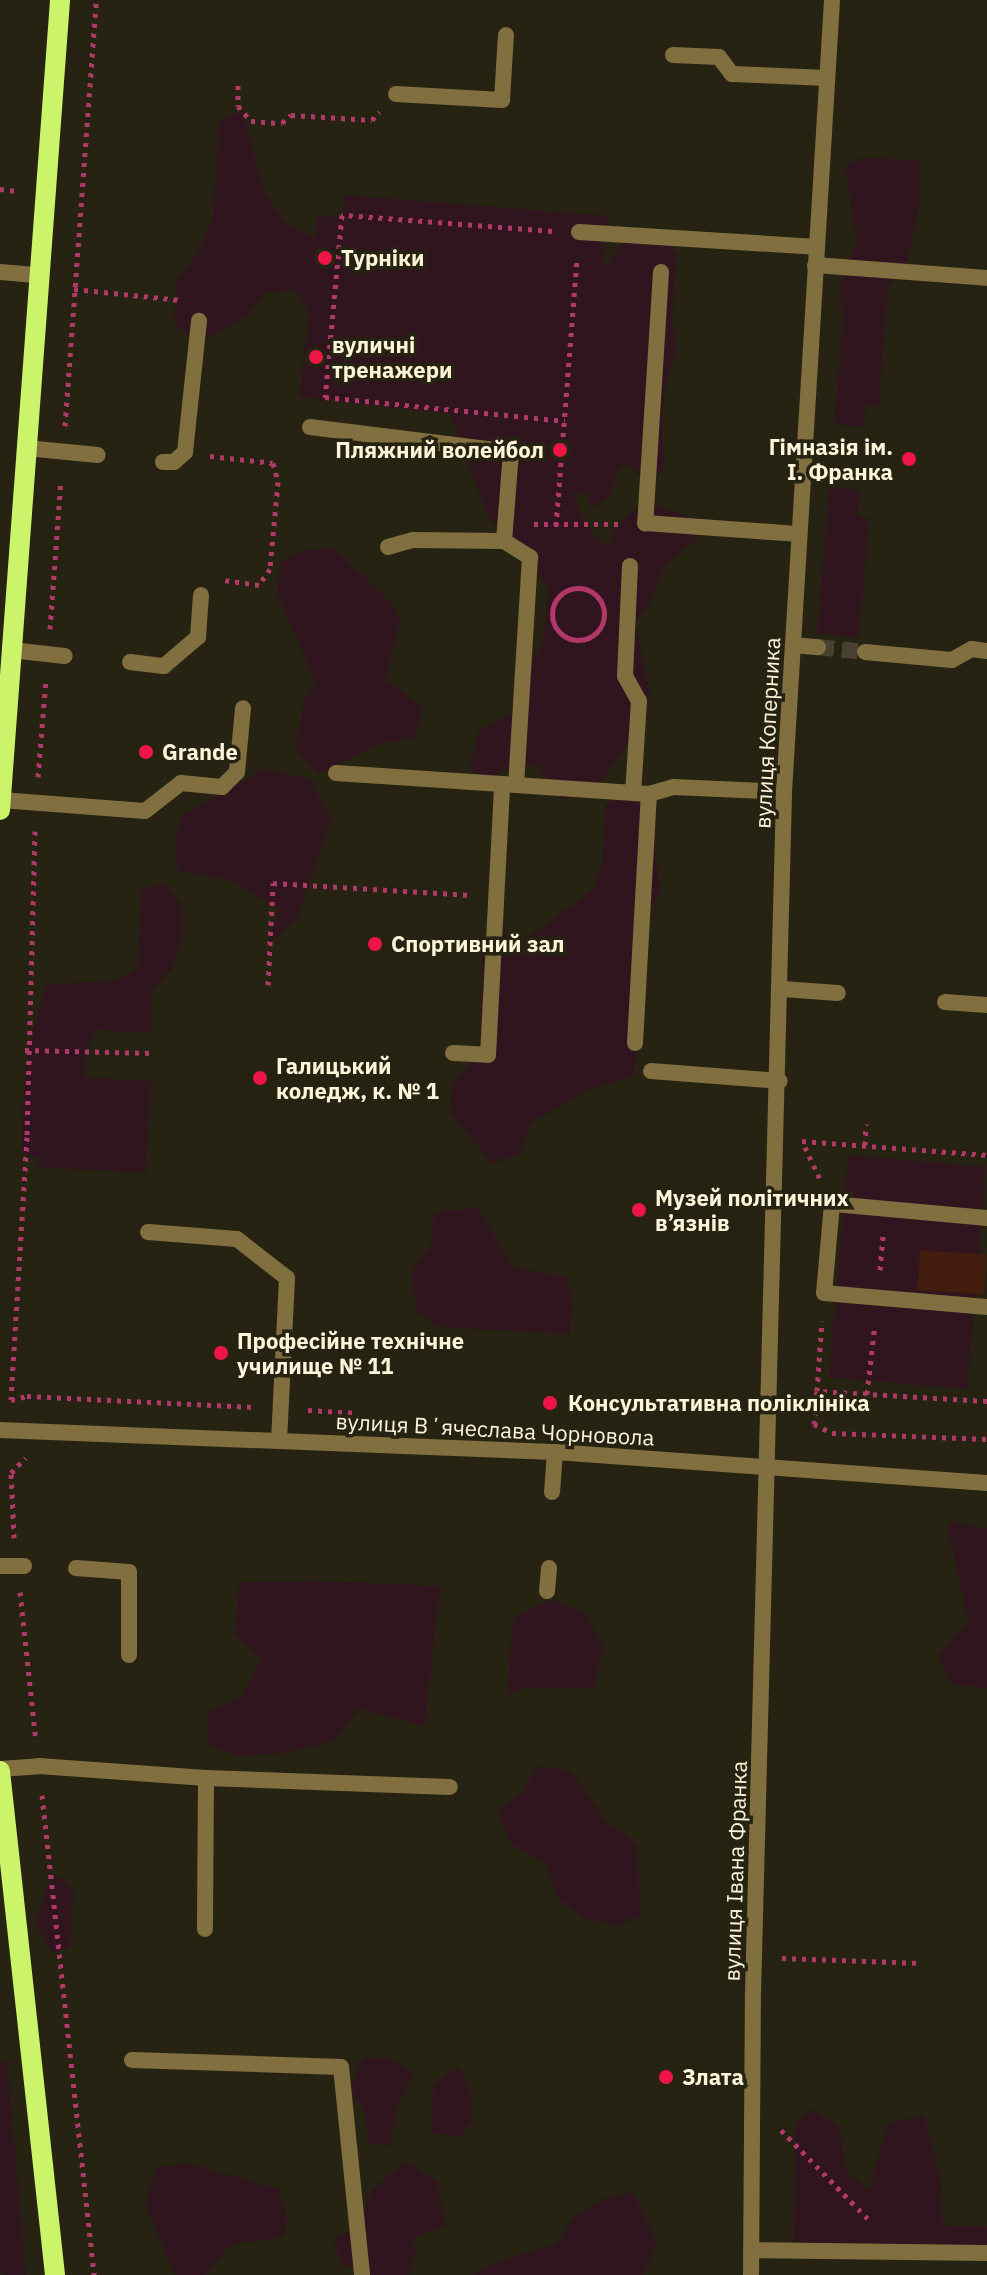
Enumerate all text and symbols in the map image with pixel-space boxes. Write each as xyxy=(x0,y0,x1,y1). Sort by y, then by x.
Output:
place label: Турніки xyxy=(341,245,425,271)
marker: Турніки xyxy=(316,249,334,267)
place label: вуличні тренажери xyxy=(332,331,453,382)
marker: вуличні тренажери xyxy=(307,348,325,366)
place label: Гімназія ім. І. Франка xyxy=(769,433,893,484)
place label: Пляжний волейбол xyxy=(335,437,544,463)
marker: Пляжний волейбол xyxy=(551,441,569,459)
marker: Гімназія ім. І. Франка xyxy=(900,450,918,468)
street label: вулиця Коперника xyxy=(749,637,785,829)
place label: Grande xyxy=(162,739,238,765)
marker: Grande xyxy=(137,743,155,761)
place label: Спортивний зал xyxy=(391,931,564,957)
marker: Спортивний зал xyxy=(366,935,384,953)
place label: Галицький коледж, к. № 1 xyxy=(276,1052,439,1104)
marker: Галицький коледж, к. № 1 xyxy=(251,1069,269,1087)
place label: Музей політичних в’язнів xyxy=(655,1184,849,1236)
marker: Музей політичних в’язнів xyxy=(630,1201,648,1219)
place label: Професійне технічне училище № 11 xyxy=(237,1327,464,1378)
marker: Професійне технічне училище № 11 xyxy=(212,1344,230,1362)
place label: Консультативна поліклініка xyxy=(568,1390,870,1416)
marker: Консультативна поліклініка xyxy=(539,1392,561,1414)
street label: вулиця Вʼячеслава Чорновола xyxy=(335,1407,655,1451)
street label: вулиця Івана Франка xyxy=(718,1760,752,1982)
place label: Злата xyxy=(682,2064,744,2090)
marker: Злата xyxy=(657,2068,675,2086)

